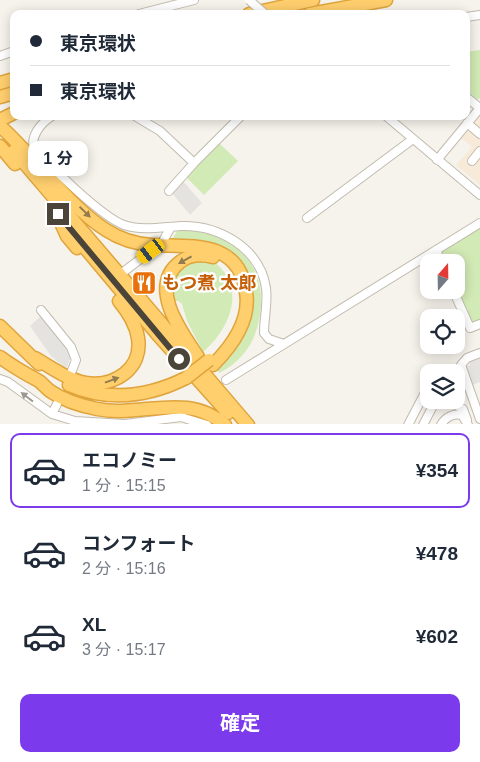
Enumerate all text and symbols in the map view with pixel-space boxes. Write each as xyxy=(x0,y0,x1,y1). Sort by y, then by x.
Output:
text: 東京環状 xyxy=(60,33,136,54)
text: 東京環状 xyxy=(60,81,136,102)
callout: 1 分 xyxy=(28,142,88,176)
text: 1 分 xyxy=(43,150,73,167)
route end xyxy=(47,203,69,225)
one-way arrow xyxy=(78,206,90,218)
car xyxy=(134,236,167,266)
north arrow xyxy=(420,254,465,299)
map controls xyxy=(420,254,465,409)
one-way arrow xyxy=(178,255,191,264)
restaurant icon: もつ煮 太郎 xyxy=(131,270,157,296)
place label: もつ煮 太郎 xyxy=(162,273,256,293)
button: locate xyxy=(420,309,465,354)
route start xyxy=(168,348,190,370)
button: layers xyxy=(420,364,465,409)
one-way arrow xyxy=(105,376,120,384)
one-way arrow xyxy=(21,391,34,402)
icon: car xyxy=(22,448,67,493)
text: エコノミー xyxy=(82,450,177,471)
text: ¥354 xyxy=(416,460,458,481)
text: 1 分 · 15:15 xyxy=(82,477,166,494)
icon: car xyxy=(22,531,67,576)
text: コンフォート xyxy=(82,533,195,554)
text: ¥478 xyxy=(416,543,458,564)
text: 2 分 · 15:16 xyxy=(82,560,166,577)
icon: car xyxy=(22,614,67,659)
text: XL xyxy=(82,614,106,635)
text: ¥602 xyxy=(416,626,458,647)
text: 3 分 · 15:17 xyxy=(82,641,166,658)
button: 確定 xyxy=(20,694,460,752)

